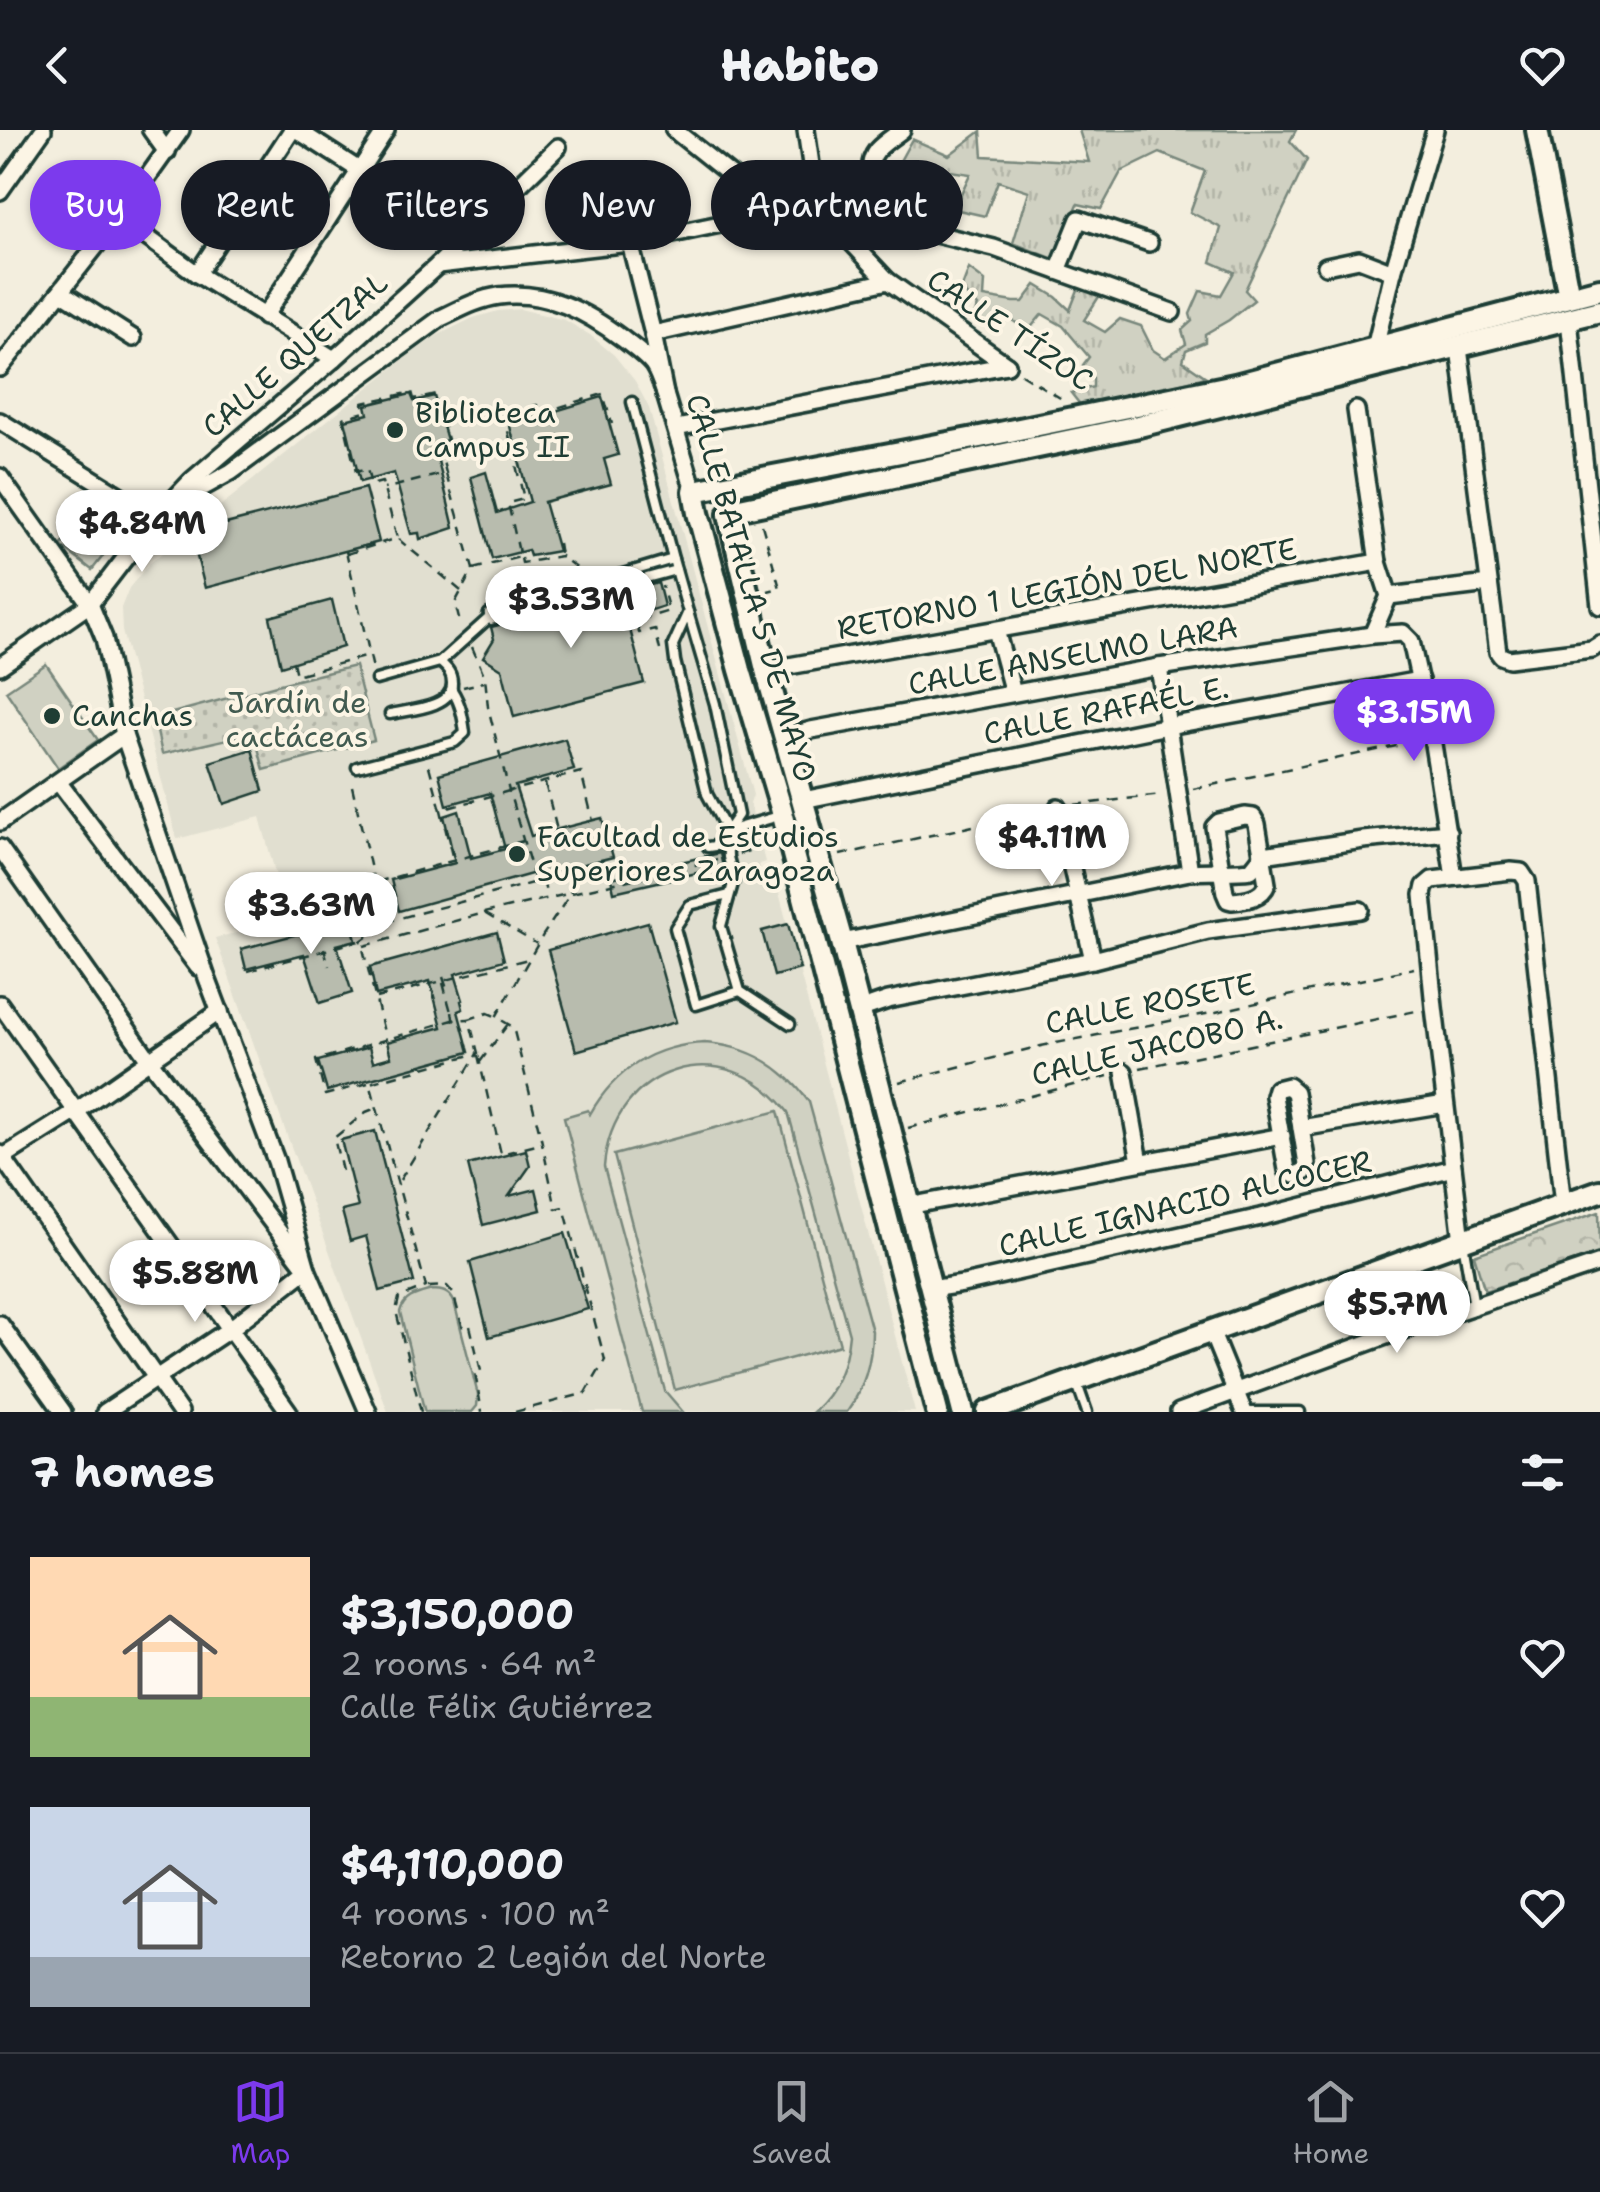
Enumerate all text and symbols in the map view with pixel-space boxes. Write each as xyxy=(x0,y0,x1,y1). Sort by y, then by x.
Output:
text: Habito xyxy=(721,35,879,95)
icon: back xyxy=(30,38,85,93)
icon: heart xyxy=(1515,38,1570,93)
chip: Buy xyxy=(30,160,161,250)
chip: Rent xyxy=(181,160,330,250)
chip: Filters xyxy=(350,160,525,250)
chip: New xyxy=(545,160,691,250)
chip: Apartment xyxy=(711,160,963,250)
street label: CALLE TÍZOC xyxy=(919,259,1101,400)
street label: CALLE QUETZAL xyxy=(193,263,396,447)
street label: CALLE BATALLA 5 DE MAYO xyxy=(676,389,827,787)
place label: Biblioteca Campus II xyxy=(415,392,570,467)
marker: Biblioteca Campus II xyxy=(384,419,406,441)
pin: $4.84M xyxy=(61,490,223,575)
text: $4.84M xyxy=(78,501,206,544)
street label: RETORNO 1 LEGIÓN DEL NORTE xyxy=(834,528,1300,649)
pin: $3.53M xyxy=(490,566,652,651)
text: $3.53M xyxy=(507,577,635,620)
street label: CALLE ANSELMO LARA xyxy=(905,606,1241,705)
street label: CALLE RAFAÉL E. xyxy=(980,667,1232,754)
pin: $3.15M xyxy=(1333,679,1495,764)
park label: Jardín de cactáceas xyxy=(226,682,369,757)
text: $3.15M xyxy=(1356,690,1472,733)
place label: Canchas xyxy=(72,695,193,736)
marker: Canchas xyxy=(41,705,63,727)
pin: $4.11M xyxy=(971,804,1133,889)
text: $4.11M xyxy=(997,815,1107,858)
place label: Facultad de Estudios Superiores Zaragoza xyxy=(537,816,839,891)
marker: Facultad de Estudios Superiores Zaragoza xyxy=(506,843,528,865)
pin: $3.63M xyxy=(230,872,392,957)
text: $3.63M xyxy=(247,883,375,926)
street label: CALLE ROSETE xyxy=(1042,963,1258,1044)
street label: CALLE JACOBO A. xyxy=(1027,998,1287,1095)
street label: CALLE IGNACIO ALCOCER xyxy=(994,1141,1375,1266)
pin: $5.88M xyxy=(114,1240,276,1325)
text: $5.88M xyxy=(131,1251,259,1294)
pin: $5.7M xyxy=(1327,1271,1467,1356)
text: $5.7M xyxy=(1346,1282,1448,1325)
text: 7 homes xyxy=(30,1444,215,1500)
icon: filters xyxy=(1515,1445,1570,1500)
text: $3,150,000 xyxy=(340,1586,574,1642)
icon: home xyxy=(110,1597,230,1717)
icon: heart xyxy=(1515,1630,1570,1685)
text: 2 rooms · 64 m² xyxy=(340,1642,596,1685)
text: Calle Félix Gutiérrez xyxy=(340,1685,654,1728)
text: $4,110,000 xyxy=(340,1836,564,1892)
icon: home xyxy=(110,1847,230,1967)
icon: heart xyxy=(1515,1880,1570,1935)
text: 4 rooms · 100 m² xyxy=(340,1892,610,1935)
text: Retorno 2 Legión del Norte xyxy=(340,1935,767,1978)
tab: Map xyxy=(231,2074,291,2172)
tab: Saved xyxy=(752,2074,831,2172)
tab: Home xyxy=(1292,2074,1369,2172)

